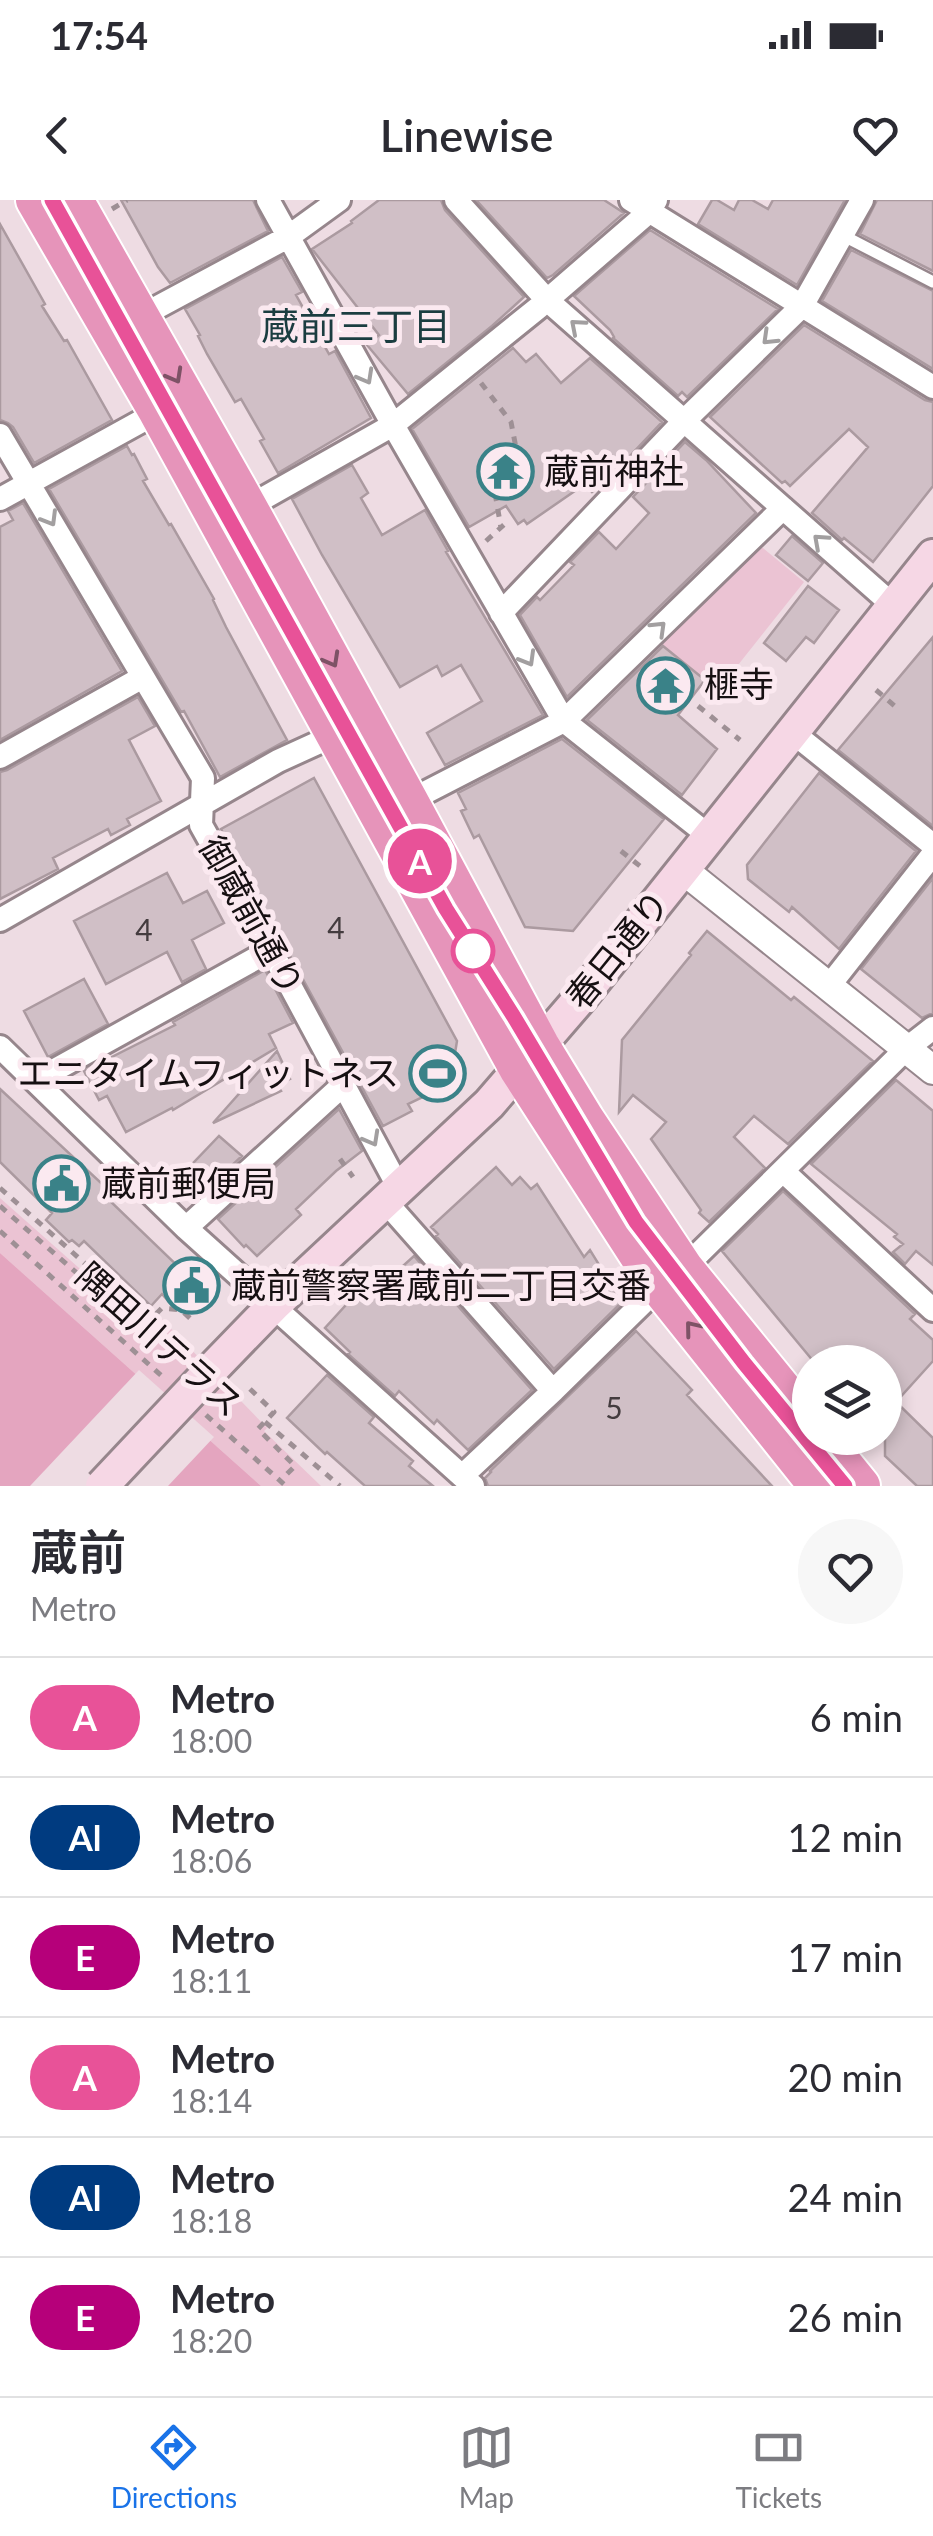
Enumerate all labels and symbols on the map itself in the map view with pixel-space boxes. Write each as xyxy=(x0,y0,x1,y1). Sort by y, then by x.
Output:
district label: 蔵前三丁目 xyxy=(261,302,451,348)
one-way arrow xyxy=(570,319,589,337)
one-way arrow xyxy=(762,326,780,344)
one-way arrow xyxy=(162,365,182,383)
one-way arrow xyxy=(354,366,374,384)
temple icon: 蔵前神社 xyxy=(475,442,535,502)
place label: 蔵前神社 xyxy=(544,449,684,491)
one-way arrow xyxy=(37,508,57,526)
one-way arrow xyxy=(814,535,832,553)
one-way arrow xyxy=(648,622,666,640)
one-way arrow xyxy=(516,648,535,666)
one-way arrow xyxy=(320,650,339,668)
temple icon: 榧寺 xyxy=(635,655,695,715)
place label: 榧寺 xyxy=(704,662,774,704)
street label: 御蔵前通り xyxy=(192,828,314,1002)
line badge: A xyxy=(388,828,452,894)
street label: 春日通り xyxy=(556,881,677,1016)
house number: 4 xyxy=(327,909,345,945)
house number: 4 xyxy=(135,911,153,947)
unlabelled marker xyxy=(452,930,494,972)
sports icon: エニタイムフィットネス xyxy=(408,1044,468,1104)
place label: エニタイムフィットネス xyxy=(17,1051,399,1093)
one-way arrow xyxy=(360,1128,380,1146)
public building icon: 蔵前郵便局 xyxy=(32,1154,92,1214)
place label: 蔵前郵便局 xyxy=(101,1161,276,1203)
street label: 隅田川テラス xyxy=(69,1253,252,1424)
public building icon: 蔵前警察署蔵前二丁目交番 xyxy=(162,1256,222,1316)
place label: 蔵前警察署蔵前二丁目交番 xyxy=(231,1263,651,1305)
one-way arrow xyxy=(686,1321,704,1339)
house number: 5 xyxy=(605,1389,623,1425)

